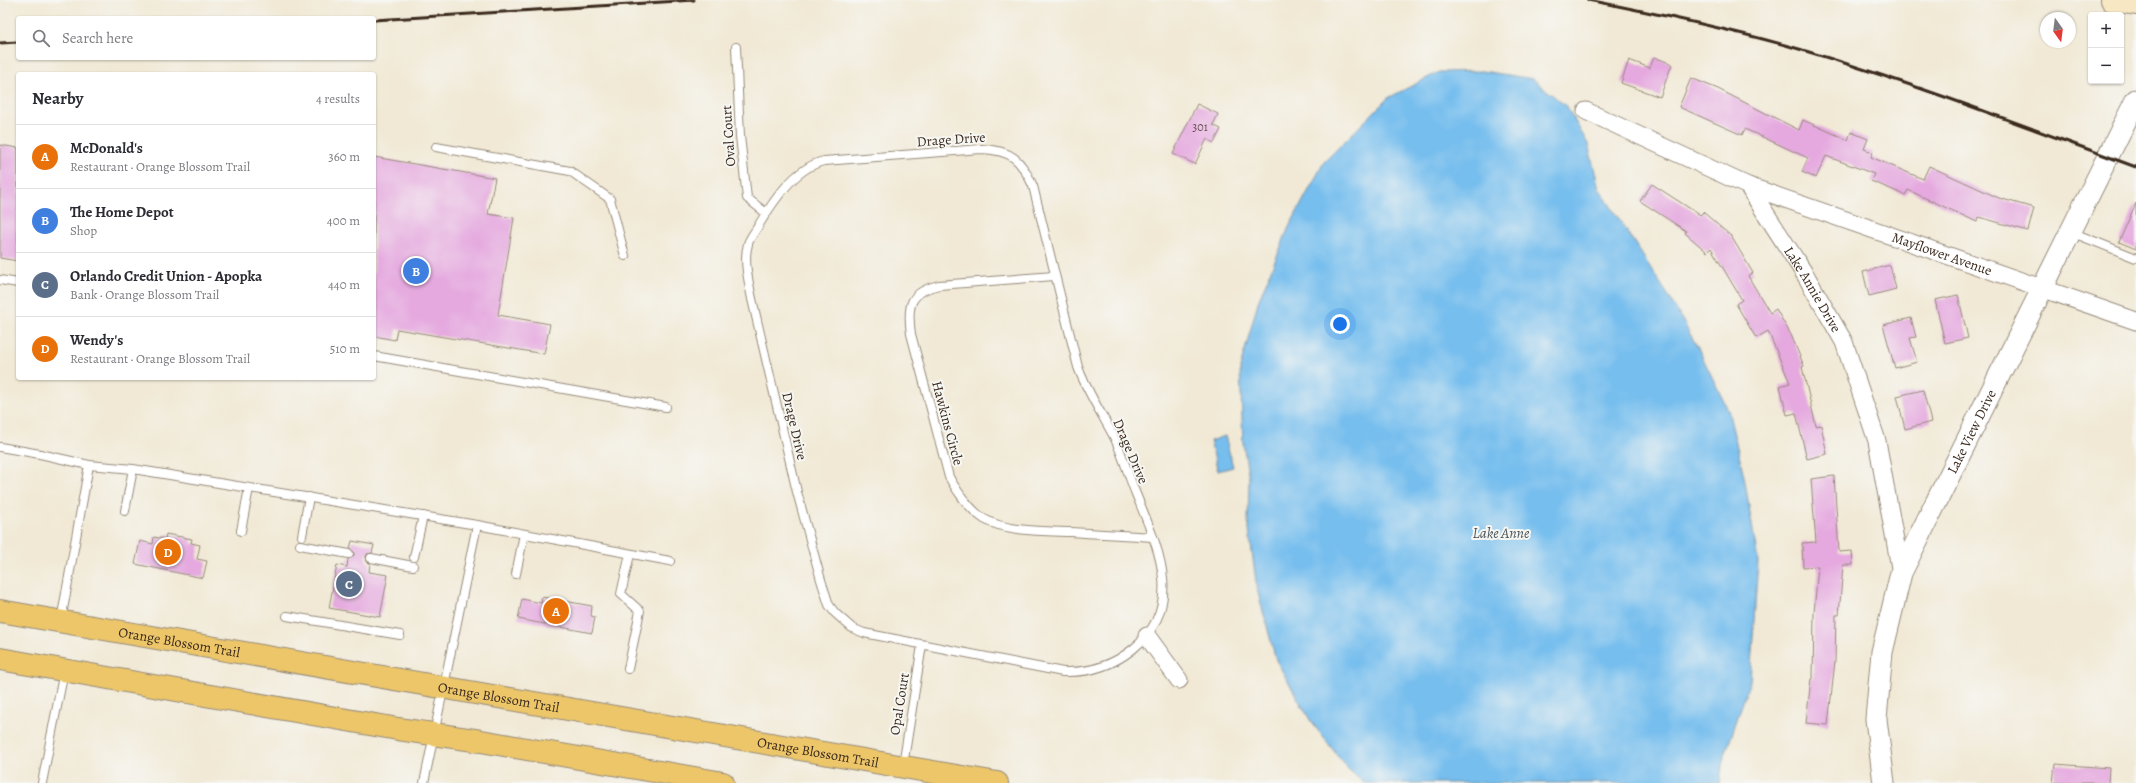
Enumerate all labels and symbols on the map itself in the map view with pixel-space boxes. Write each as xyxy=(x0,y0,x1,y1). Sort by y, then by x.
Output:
north arrow xyxy=(2040,12,2076,48)
street label: Oval Court xyxy=(717,104,740,167)
house number: 301 xyxy=(1192,119,1208,135)
street label: Drage Drive xyxy=(916,128,986,151)
street label: Mayflower Avenue xyxy=(1889,228,1995,280)
street label: Lake Annie Drive xyxy=(1779,243,1845,336)
pin: B xyxy=(403,256,429,286)
your location xyxy=(1330,314,1350,334)
street label: Hawkins Circle xyxy=(927,379,968,467)
street label: Lake View Drive xyxy=(1943,386,2001,477)
street label: Drage Drive xyxy=(777,390,812,462)
street label: Drage Drive xyxy=(1108,416,1153,487)
water label: Lake Anne xyxy=(1473,523,1530,543)
pin: D xyxy=(155,537,181,567)
pin: C xyxy=(336,569,362,599)
pin: A xyxy=(543,596,569,626)
street label: Orange Blossom Trail xyxy=(117,623,242,662)
street label: Opal Court xyxy=(885,671,914,737)
street label: Orange Blossom Trail xyxy=(436,678,561,717)
street label: Orange Blossom Trail xyxy=(756,733,881,773)

